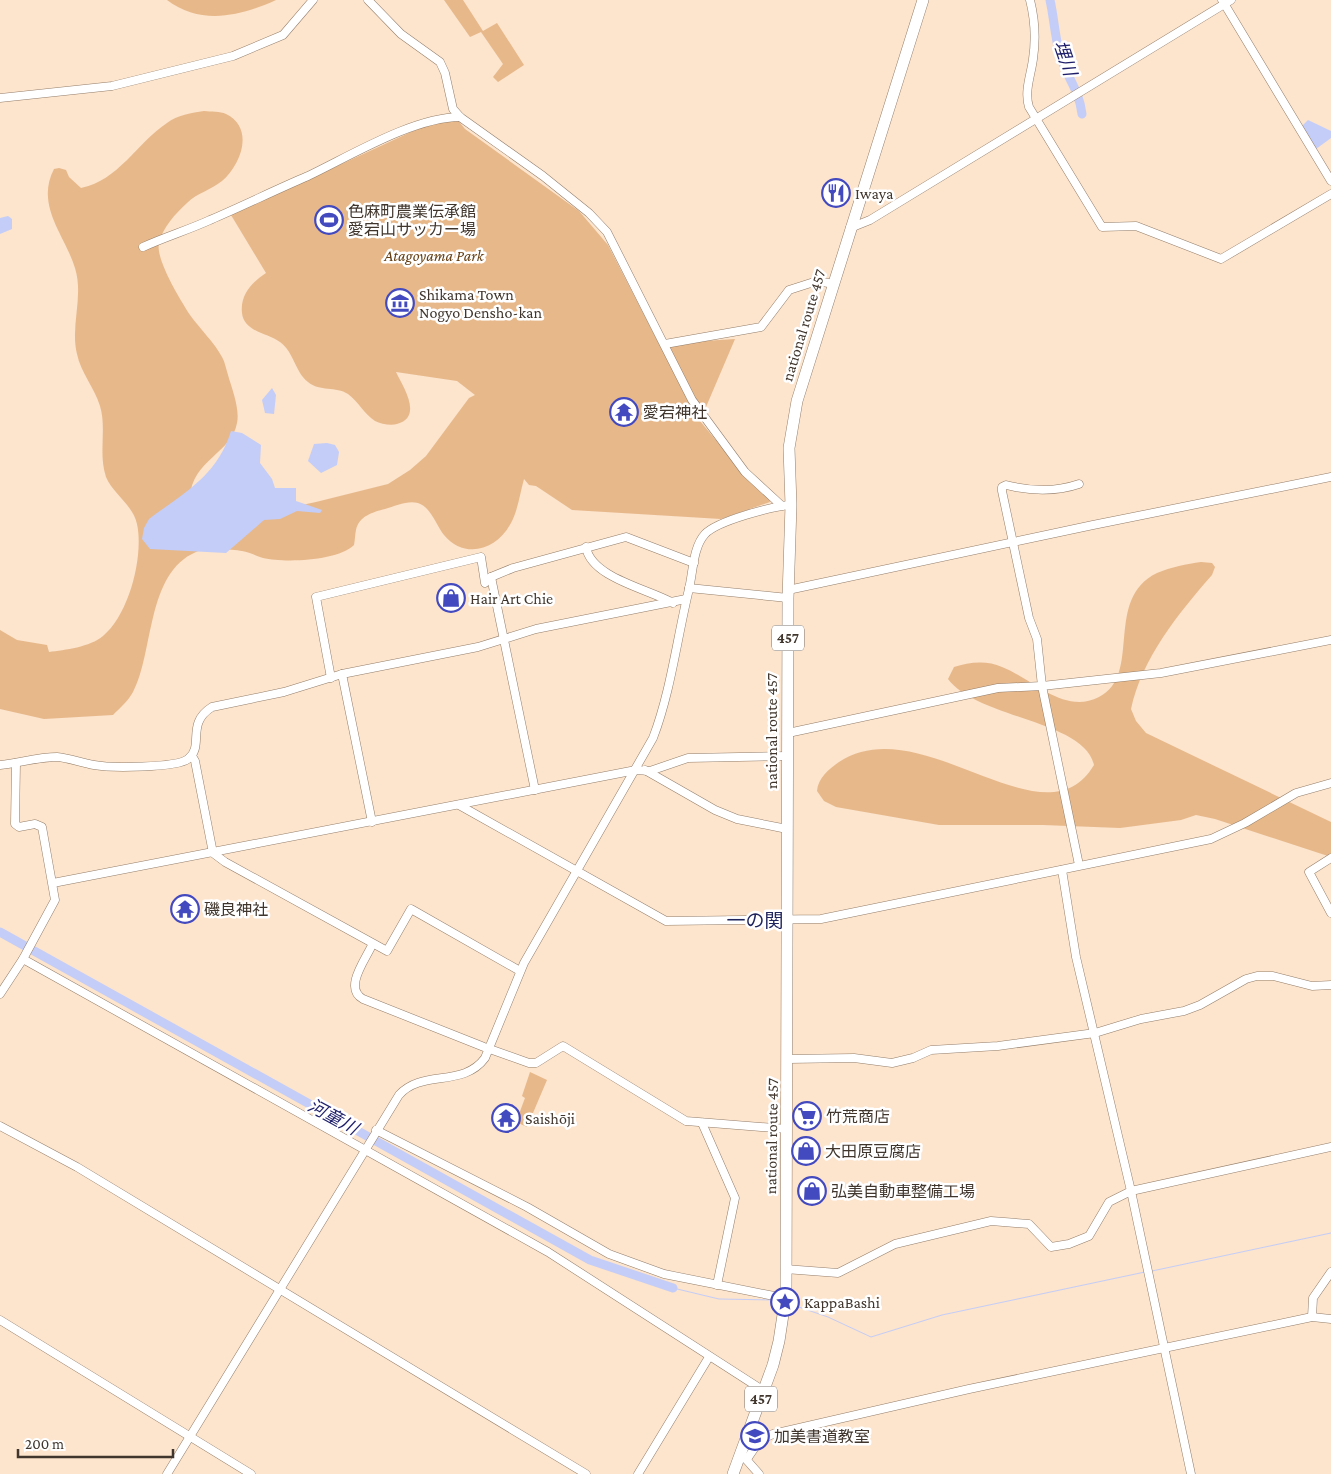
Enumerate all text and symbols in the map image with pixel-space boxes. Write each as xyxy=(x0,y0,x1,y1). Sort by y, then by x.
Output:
water label: 埋川 xyxy=(1050,38,1081,80)
restaurant icon: Iwaya xyxy=(821,178,851,208)
place label: Iwaya xyxy=(855,185,894,203)
place label: 色麻町農業伝承館 愛宕山サッカー場 xyxy=(348,203,476,238)
sports icon: 色麻町農業伝承館 愛宕山サッカー場 xyxy=(314,205,344,235)
park label: Atagoyama Park xyxy=(383,247,485,265)
street label: national route 457 xyxy=(778,267,829,383)
place label: Shikama Town Nogyo Densho-kan xyxy=(419,286,542,322)
museum icon: Shikama Town Nogyo Densho-kan xyxy=(385,288,415,318)
temple icon: 愛宕神社 xyxy=(609,397,639,427)
place label: 愛宕神社 xyxy=(643,404,707,421)
shop icon: Hair Art Chie xyxy=(436,583,466,613)
place label: Hair Art Chie xyxy=(470,590,553,607)
road number: 457 xyxy=(772,626,804,650)
street label: national route 457 xyxy=(763,672,780,789)
temple icon: 磯良神社 xyxy=(170,894,200,924)
place label: 磯良神社 xyxy=(204,901,268,918)
district label: 一の関 xyxy=(726,910,784,931)
street label: national route 457 xyxy=(762,1077,781,1194)
water label: 河童川 xyxy=(305,1095,363,1140)
supermarket icon: 竹荒商店 xyxy=(792,1101,822,1131)
temple icon: Saishōji xyxy=(491,1103,521,1133)
place label: 竹荒商店 xyxy=(826,1108,890,1125)
place label: Saishōji xyxy=(525,1110,575,1128)
shop icon: 大田原豆腐店 xyxy=(791,1136,821,1166)
place label: 大田原豆腐店 xyxy=(825,1143,921,1160)
shop icon: 弘美自動車整備工場 xyxy=(797,1176,827,1206)
place label: 弘美自動車整備工場 xyxy=(831,1183,975,1200)
place icon: KappaBashi xyxy=(770,1287,800,1317)
place label: KappaBashi xyxy=(804,1294,880,1312)
road number: 457 xyxy=(745,1386,777,1412)
school or university icon: 加美書道教室 xyxy=(740,1421,770,1451)
scale bar xyxy=(18,1426,172,1458)
place label: 加美書道教室 xyxy=(774,1428,870,1445)
text: 200 m xyxy=(25,1436,64,1452)

